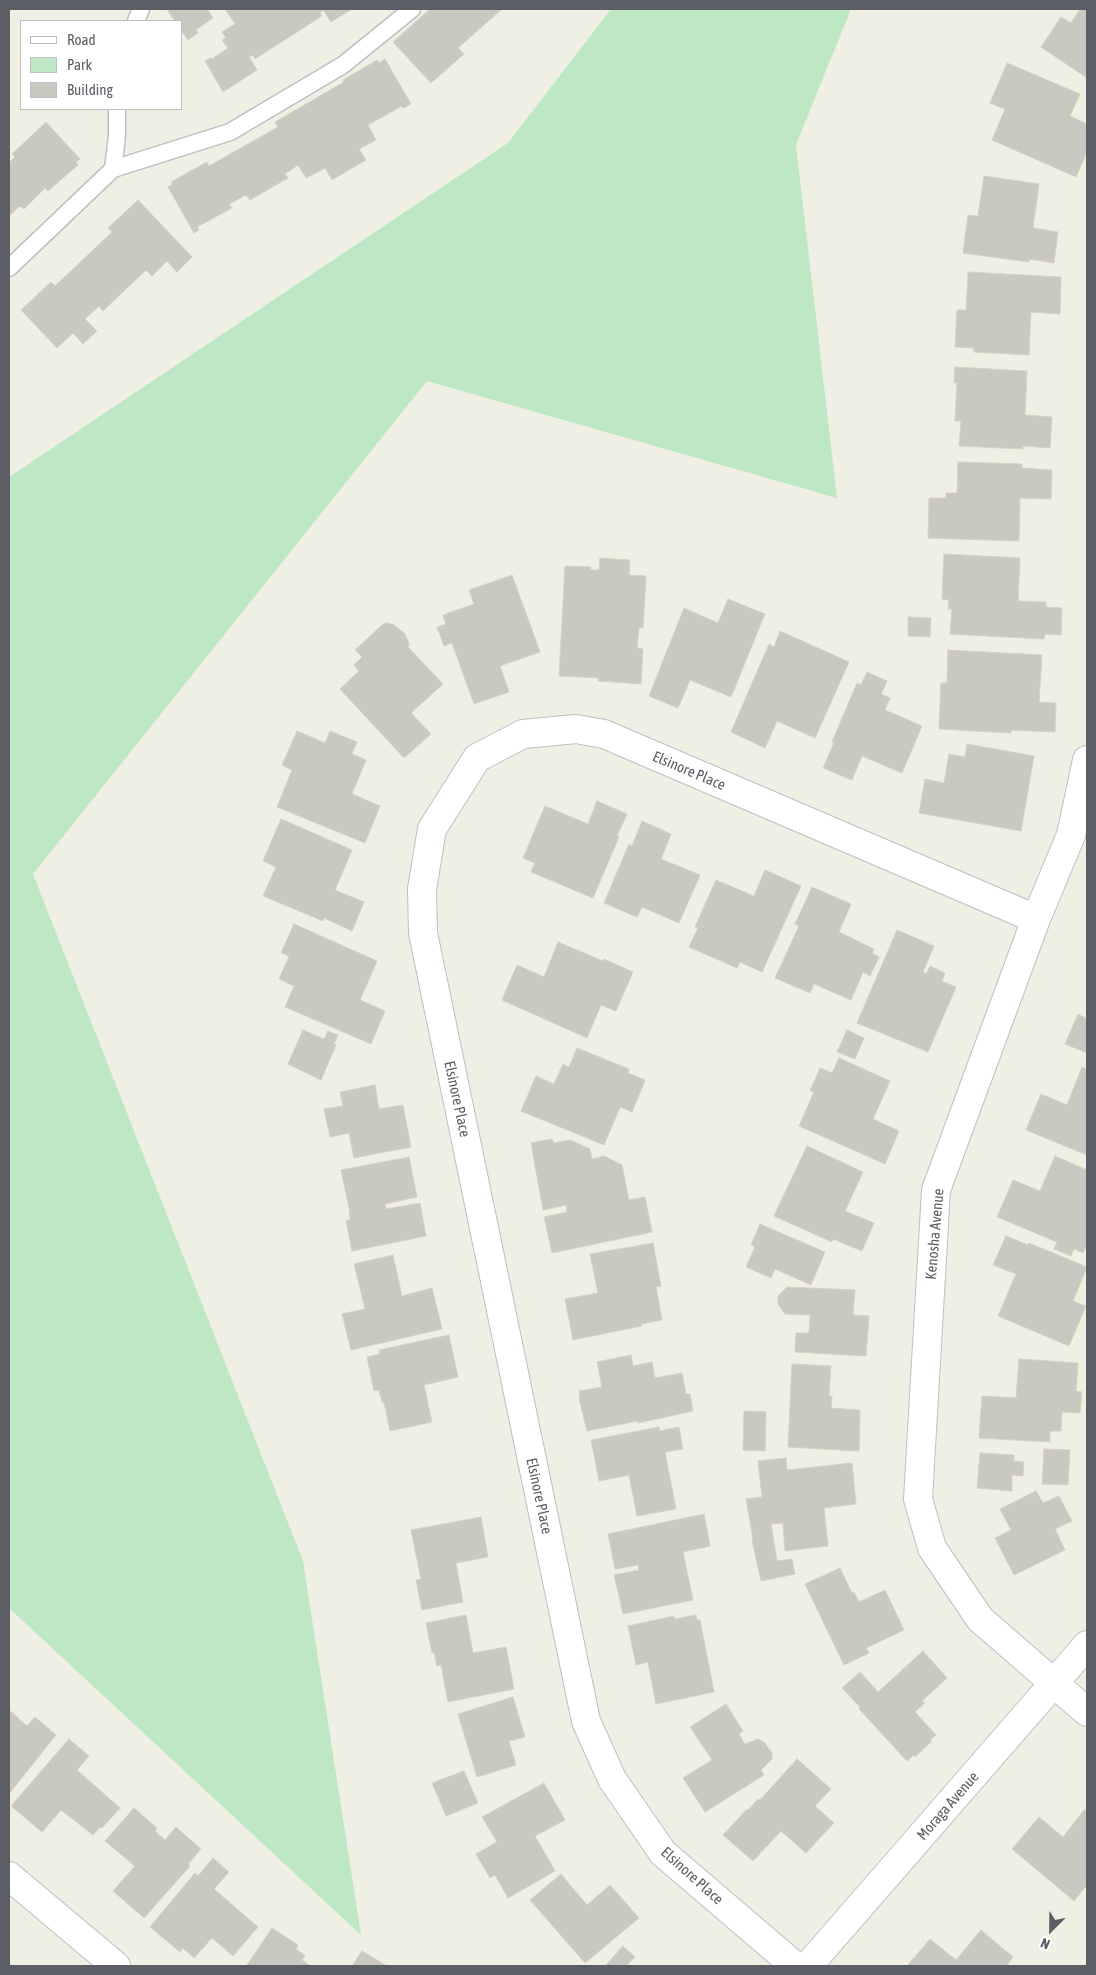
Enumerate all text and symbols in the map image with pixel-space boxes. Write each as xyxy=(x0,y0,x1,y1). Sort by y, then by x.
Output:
legend xyxy=(20,20,182,110)
text: Road xyxy=(67,31,96,48)
text: Park xyxy=(67,56,92,73)
text: Building xyxy=(67,81,113,98)
street label: Elsinore Place xyxy=(650,748,728,794)
street label: Elsinore Place xyxy=(440,1059,474,1139)
street label: Kenosha Avenue xyxy=(922,1188,948,1280)
street label: Elsinore Place xyxy=(522,1456,556,1536)
street label: Moraga Avenue xyxy=(913,1768,983,1844)
street label: Elsinore Place xyxy=(657,1843,727,1909)
north arrow xyxy=(1026,1905,1076,1955)
text: N xyxy=(1038,1935,1052,1953)

